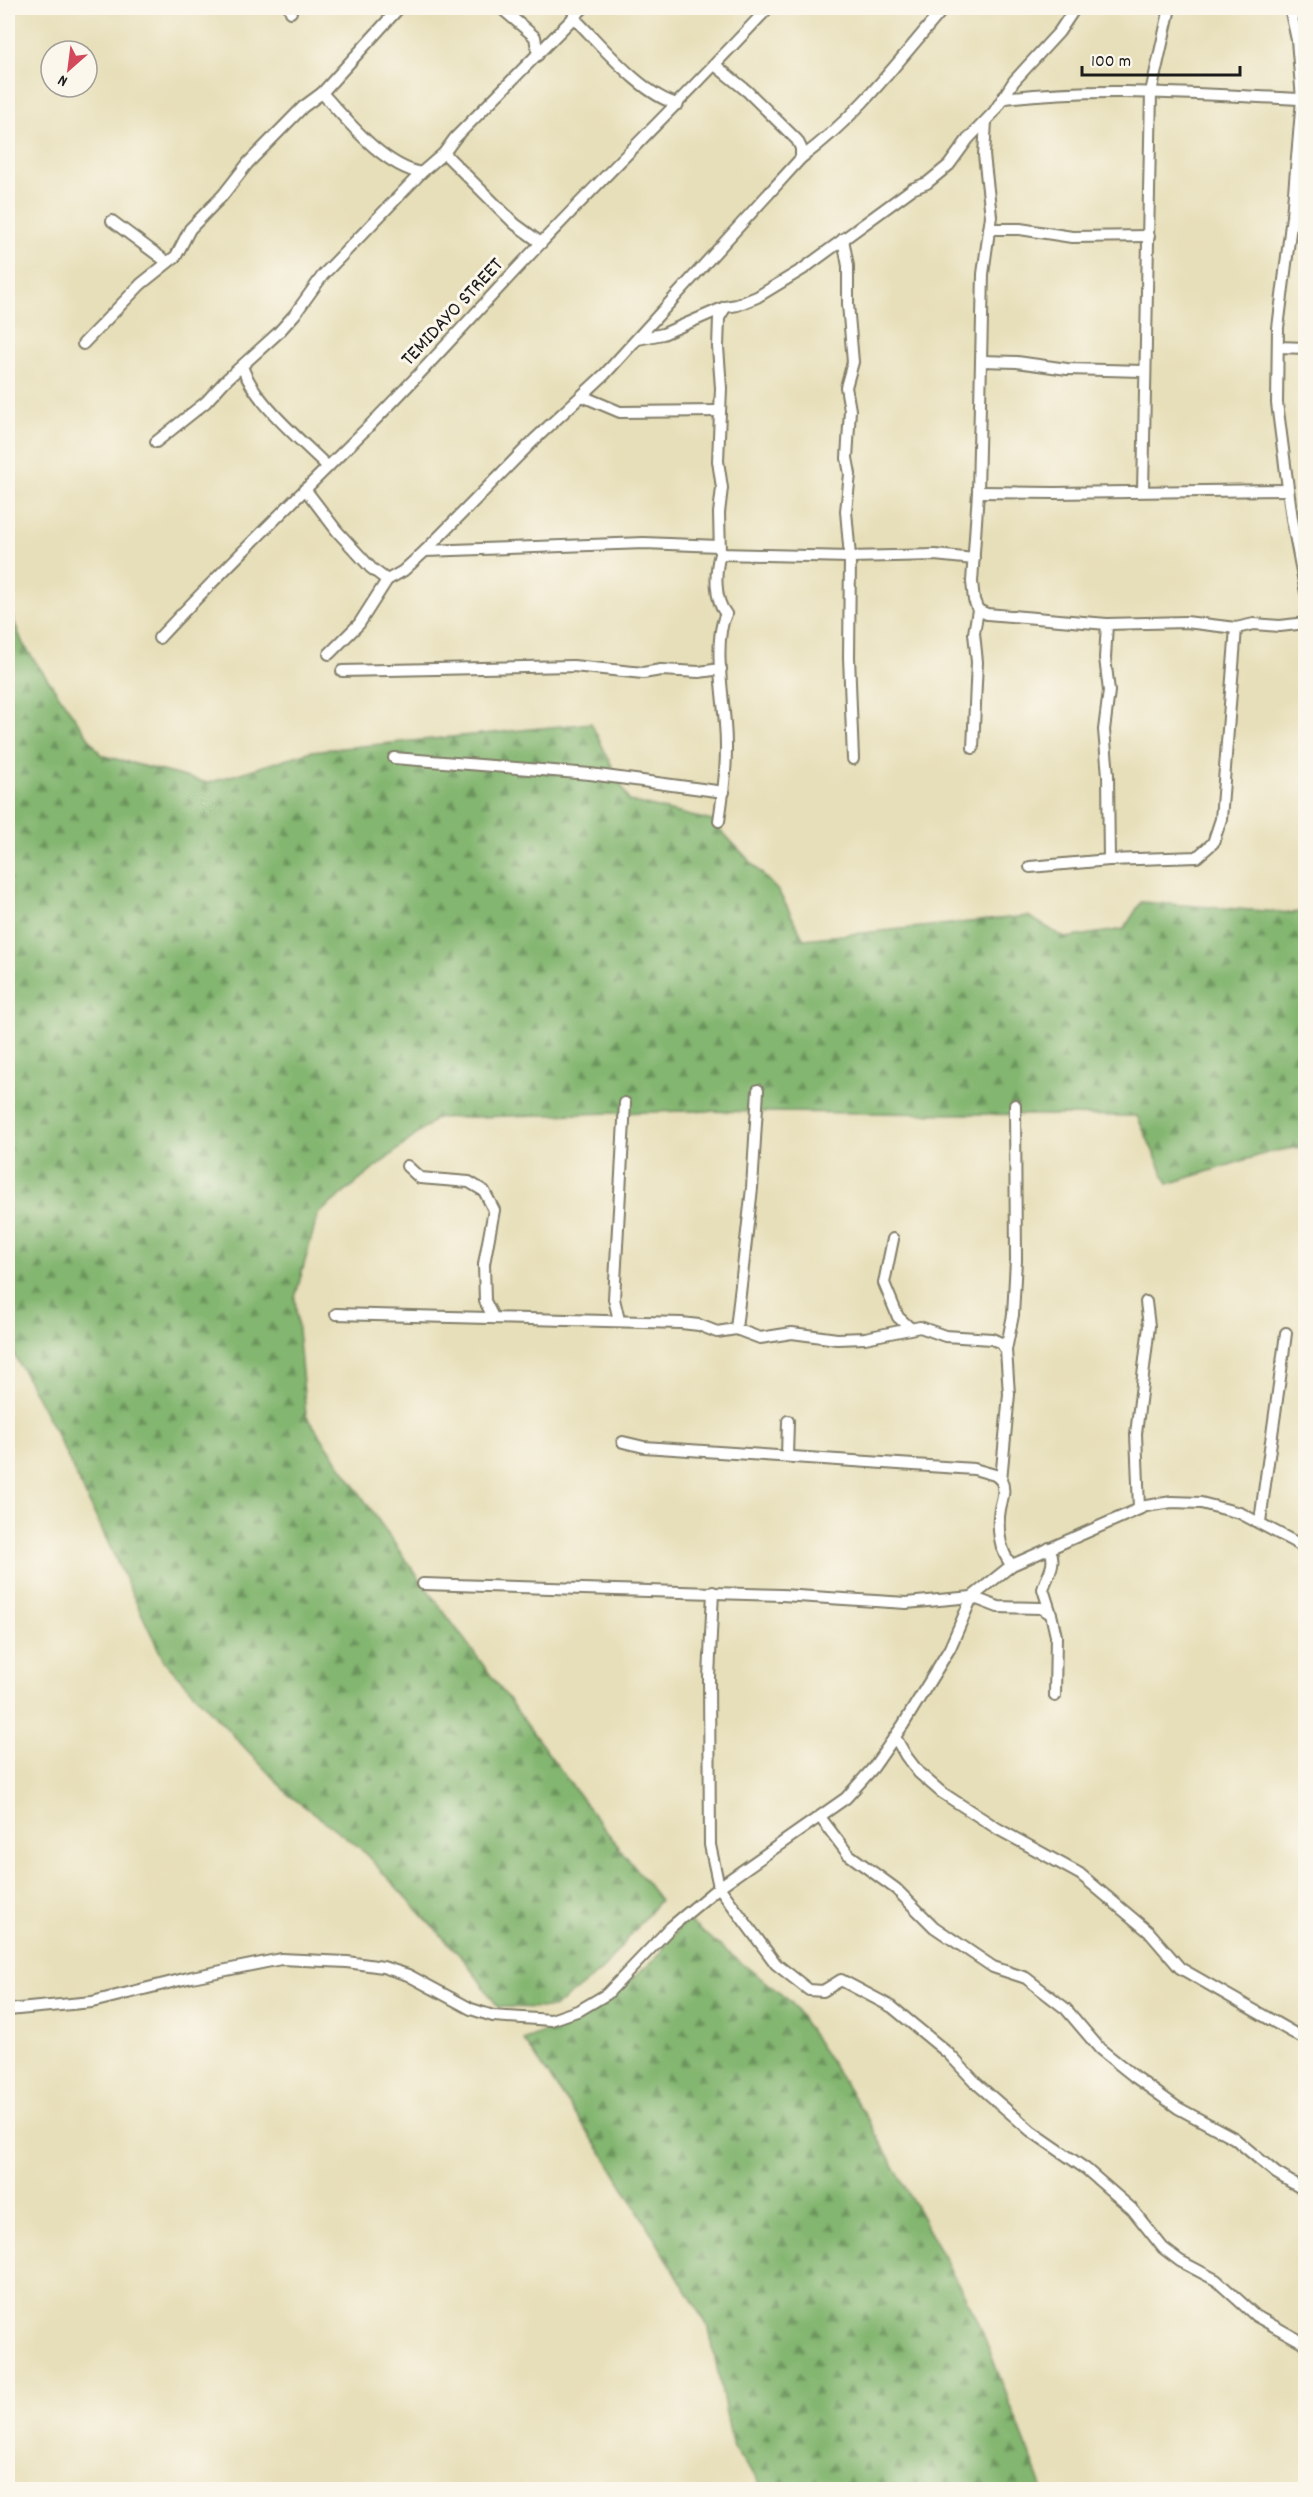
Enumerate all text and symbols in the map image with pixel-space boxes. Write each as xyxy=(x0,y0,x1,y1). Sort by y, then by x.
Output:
north arrow xyxy=(39,39,99,99)
scale bar xyxy=(1082,39,1240,77)
text: 100 m xyxy=(1091,50,1131,75)
text: N xyxy=(54,68,72,92)
street label: TEMIDAYO STREET xyxy=(395,252,512,374)

